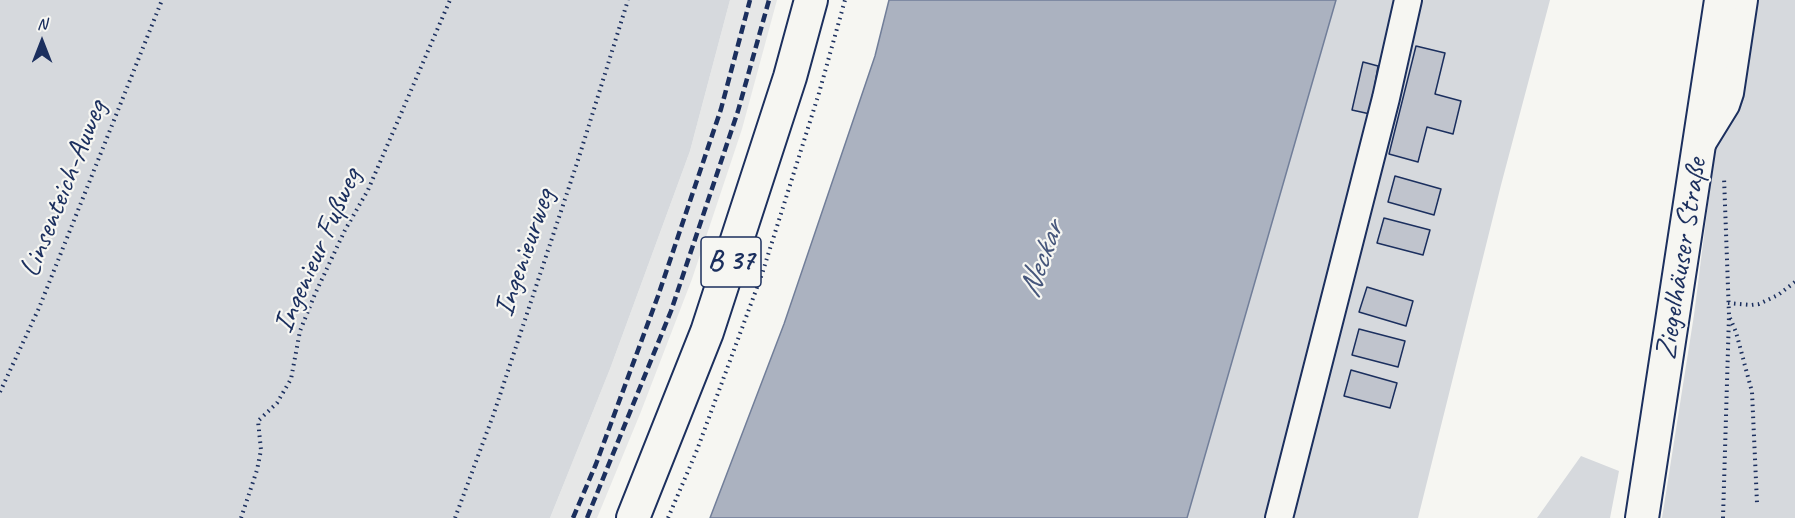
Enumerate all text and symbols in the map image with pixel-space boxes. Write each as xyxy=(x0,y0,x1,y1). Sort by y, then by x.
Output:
north arrow xyxy=(12,12,72,72)
text: N xyxy=(37,14,47,34)
street label: Linsenteich-Auweg xyxy=(12,96,116,282)
street label: Ziegelhäuser Straße xyxy=(1648,156,1716,362)
street label: Ingenieur Fußweg xyxy=(266,163,370,339)
street label: Ingenieurweg xyxy=(486,185,564,321)
water label: Neckar xyxy=(1011,217,1073,303)
road number: B 37 xyxy=(701,237,761,287)

